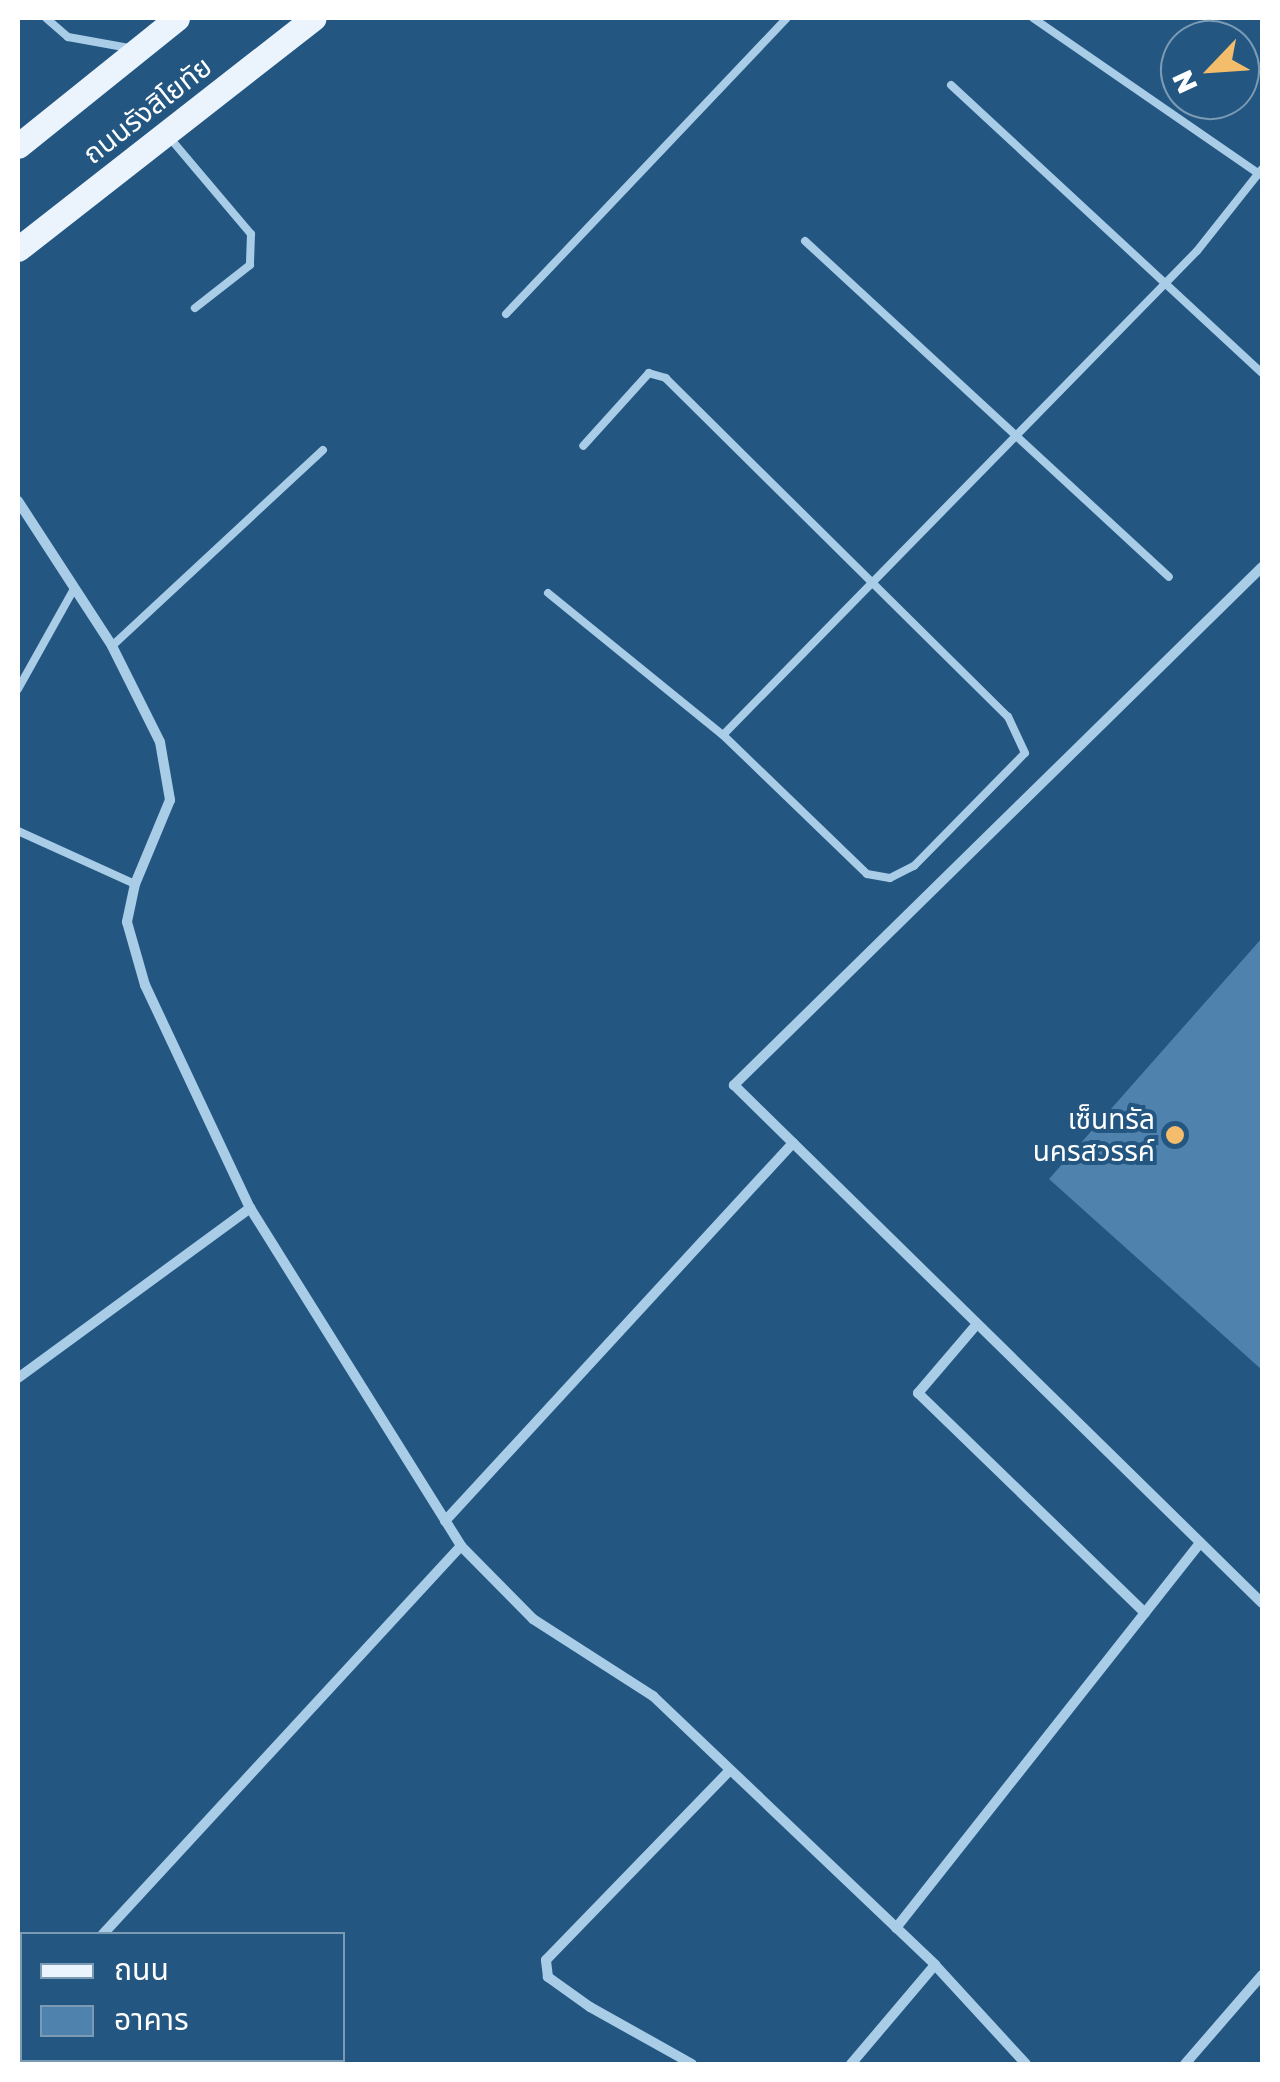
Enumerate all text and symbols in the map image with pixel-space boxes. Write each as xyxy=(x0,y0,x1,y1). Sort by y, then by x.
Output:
north arrow xyxy=(1160,20,1260,120)
street label: ถนนรังสิโยทัย xyxy=(76,49,218,171)
text: N xyxy=(1165,65,1204,99)
place label: เซ็นทรัล นครสวรรค์ xyxy=(1033,1102,1155,1168)
marker: เซ็นทรัล นครสวรรค์ xyxy=(1164,1124,1186,1146)
legend xyxy=(20,1932,345,2062)
text: ถนน xyxy=(114,1951,169,1987)
text: อาคาร xyxy=(114,2001,189,2037)

